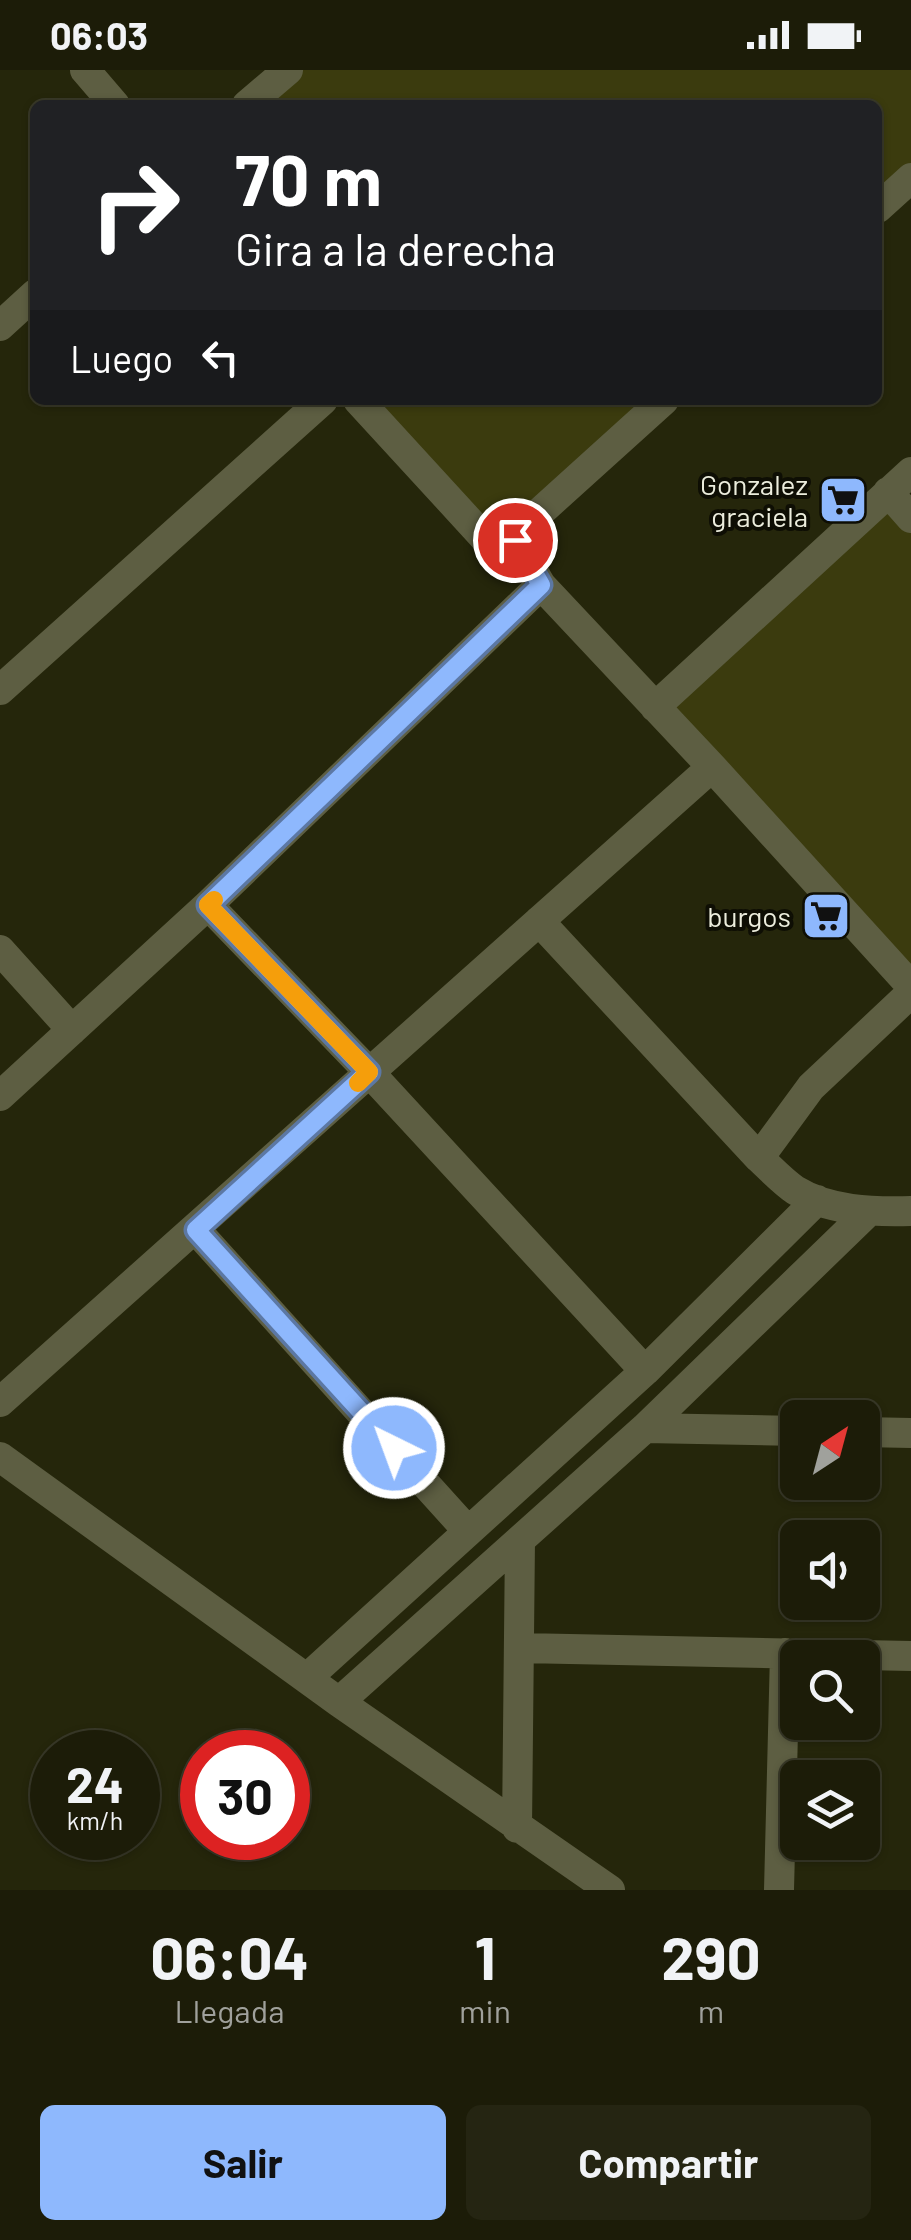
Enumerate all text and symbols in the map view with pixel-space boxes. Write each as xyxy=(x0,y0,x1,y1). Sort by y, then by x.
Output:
text: 06:03 xyxy=(50,12,148,58)
text: 70 m xyxy=(235,136,382,220)
icon: right xyxy=(70,140,200,270)
text: Gira a la derecha xyxy=(235,221,556,275)
icon: left xyxy=(193,330,248,385)
text: Luego xyxy=(70,335,173,381)
place label: Gonzalez graciela xyxy=(700,467,808,533)
supermarket icon: Gonzalez graciela xyxy=(817,474,869,526)
pin xyxy=(473,498,558,583)
icon: arrive xyxy=(488,513,543,568)
supermarket icon: burgos xyxy=(800,890,852,942)
place label: burgos xyxy=(707,899,791,933)
position arrow xyxy=(342,1396,446,1500)
north arrow xyxy=(780,1400,880,1500)
map controls xyxy=(780,1400,880,1860)
button: sound xyxy=(780,1520,880,1620)
button: search xyxy=(780,1640,880,1740)
speed limit sign: 30 xyxy=(180,1730,310,1860)
text: 24 xyxy=(66,1753,124,1813)
button: layers xyxy=(780,1760,880,1860)
text: km/h xyxy=(67,1805,123,1835)
text: 06:04 xyxy=(150,1920,309,1992)
text: 1 xyxy=(474,1920,496,1992)
text: 290 xyxy=(661,1920,761,1992)
text: Llegada xyxy=(175,1991,285,2029)
text: min xyxy=(459,1991,511,2029)
text: m xyxy=(698,1991,724,2029)
button: Salir xyxy=(40,2105,446,2220)
button: Compartir xyxy=(466,2105,871,2220)

